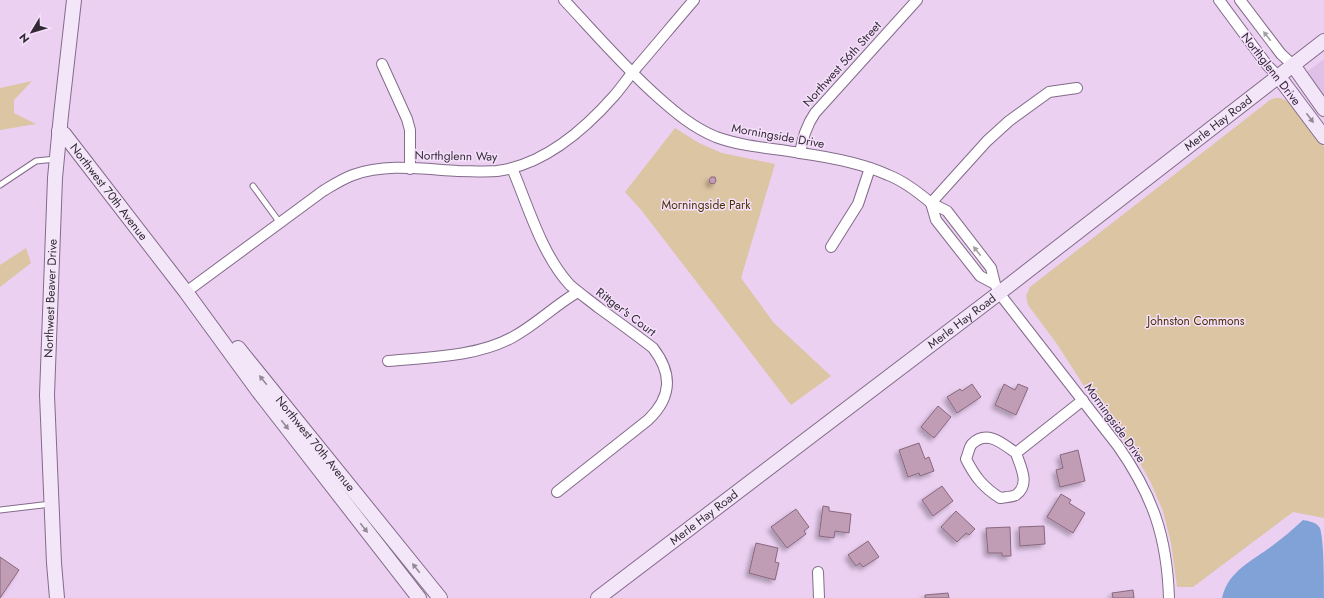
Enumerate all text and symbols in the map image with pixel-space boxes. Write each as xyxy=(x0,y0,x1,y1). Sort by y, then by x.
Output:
north arrow xyxy=(12,12,52,52)
street label: Northwest 56th Street xyxy=(799,17,885,111)
street label: Northglenn Drive xyxy=(1237,29,1305,109)
text: N xyxy=(15,30,33,47)
one-way arrow xyxy=(1264,31,1272,41)
street label: Merle Hay Road xyxy=(1180,91,1256,155)
one-way arrow xyxy=(1306,113,1314,123)
street label: Morningside Drive xyxy=(730,119,826,153)
street label: Northwest 70th Avenue xyxy=(65,140,152,244)
street label: Northglenn Way xyxy=(414,146,498,166)
park label: Morningside Park xyxy=(662,196,751,214)
street label: Northwest Beaver Drive xyxy=(39,239,62,358)
one-way arrow xyxy=(973,245,982,256)
street label: Rittger's Court xyxy=(592,283,660,341)
street label: Merle Hay Road xyxy=(924,289,1000,353)
park label: Johnston Commons xyxy=(1145,312,1245,330)
one-way arrow xyxy=(259,374,268,385)
street label: Morningside Drive xyxy=(1080,380,1150,466)
street label: Northwest 70th Avenue xyxy=(271,392,360,495)
one-way arrow xyxy=(280,419,289,430)
street label: Merle Hay Road xyxy=(666,486,742,549)
one-way arrow xyxy=(360,522,369,533)
one-way arrow xyxy=(411,562,420,573)

